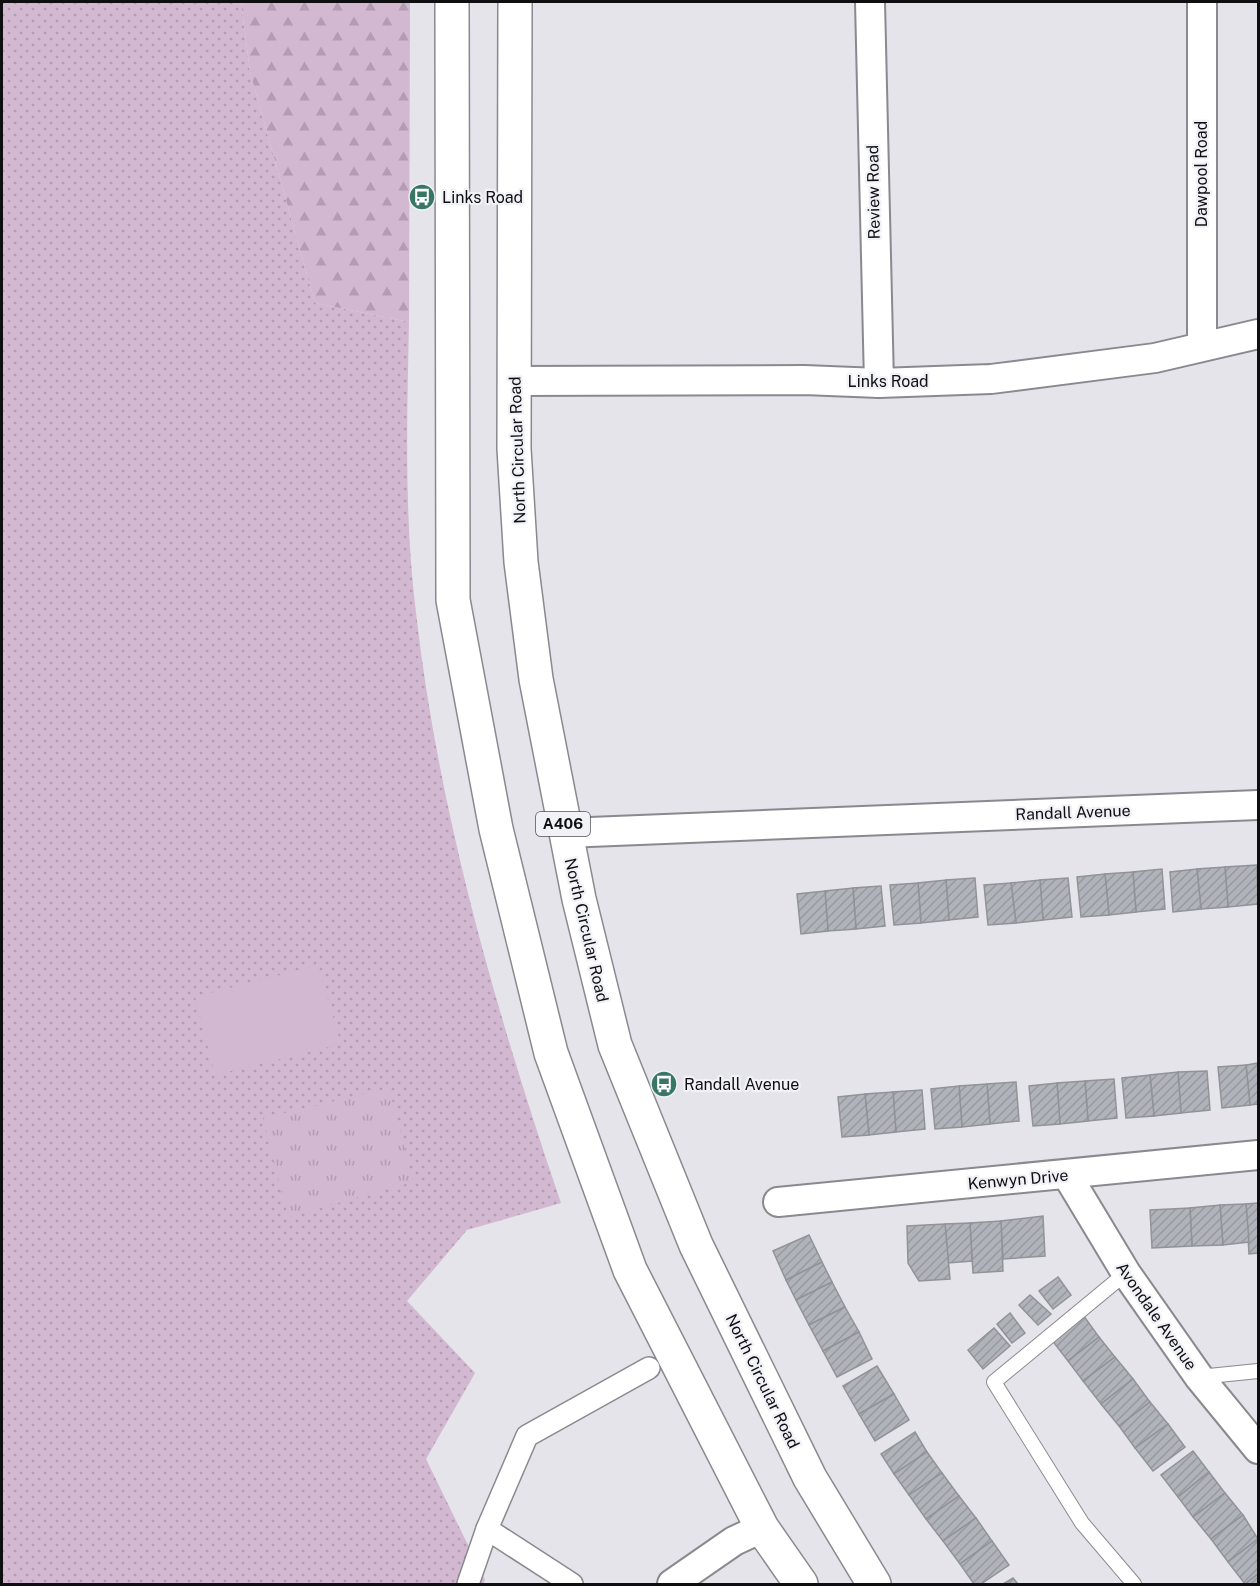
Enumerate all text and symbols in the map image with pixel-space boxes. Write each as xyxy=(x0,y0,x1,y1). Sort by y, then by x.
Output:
street label: Dawpool Road xyxy=(1192,121,1211,227)
street label: Review Road xyxy=(863,145,884,239)
bus stop icon: Links Road xyxy=(407,182,437,212)
place label: Links Road xyxy=(442,188,523,207)
street label: Links Road xyxy=(847,372,929,391)
street label: North Circular Road xyxy=(505,376,530,524)
street label: Randall Avenue xyxy=(1015,801,1131,824)
road number: A406 xyxy=(536,812,590,836)
street label: North Circular Road xyxy=(561,856,612,1004)
bus stop icon: Randall Avenue xyxy=(649,1069,679,1099)
place label: Randall Avenue xyxy=(684,1075,799,1094)
street label: Kenwyn Drive xyxy=(967,1166,1069,1193)
street label: Avondale Avenue xyxy=(1112,1259,1201,1374)
street label: North Circular Road xyxy=(722,1311,803,1452)

